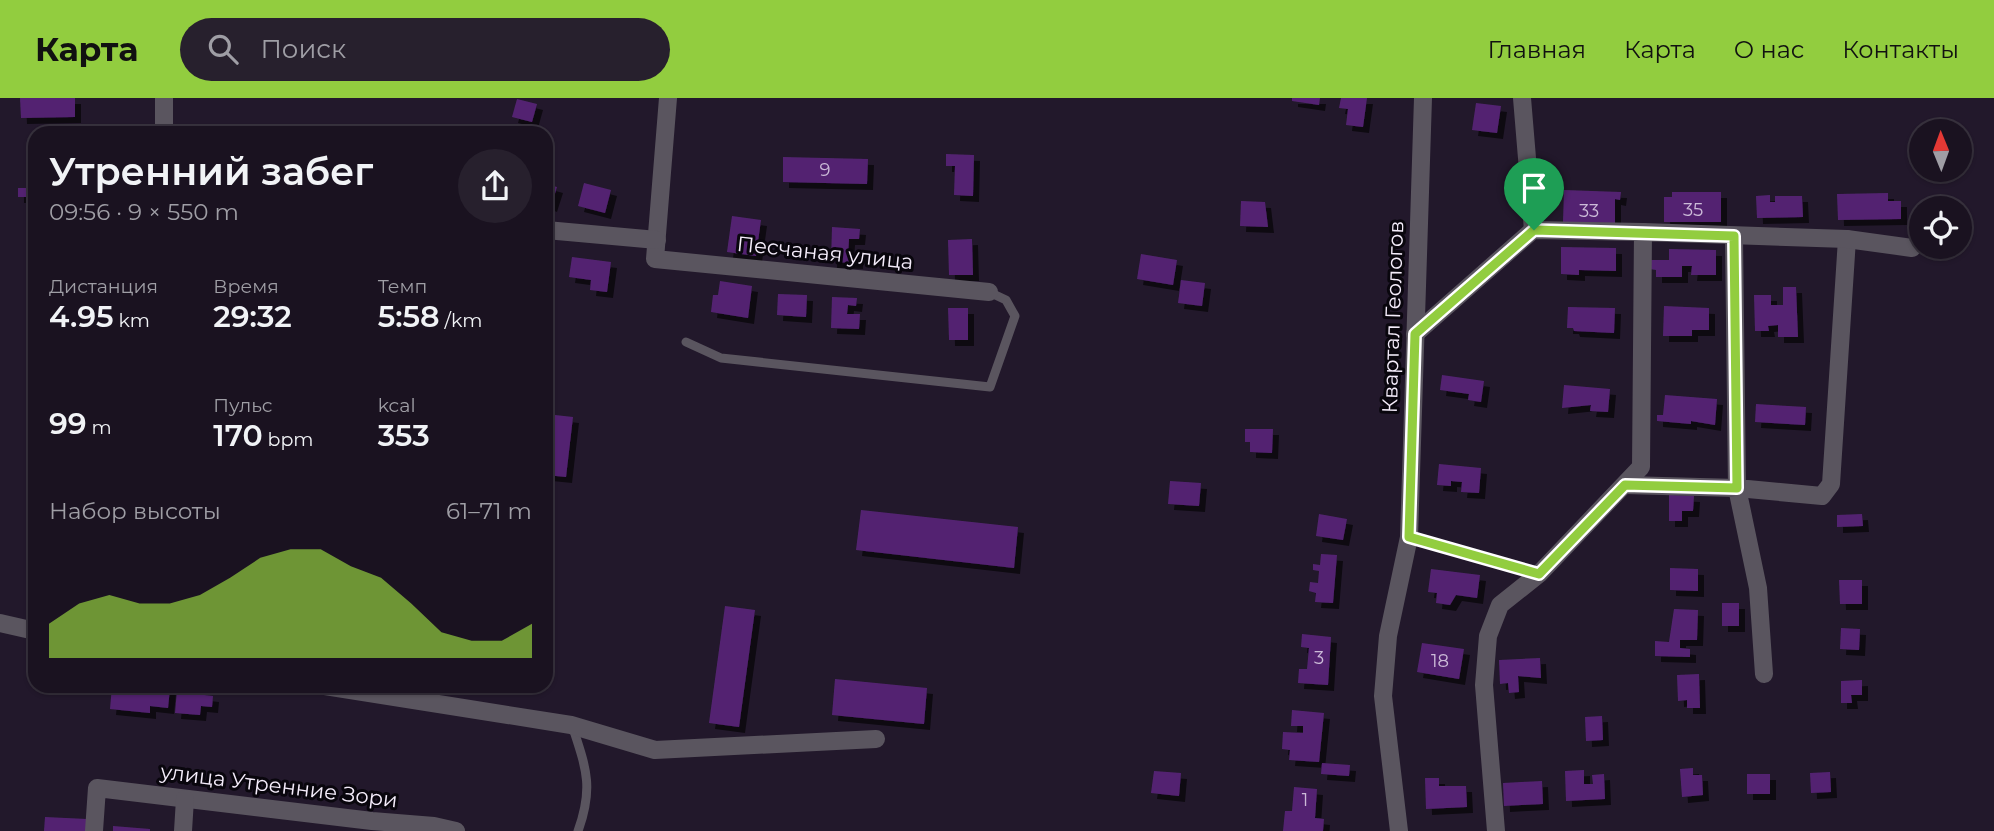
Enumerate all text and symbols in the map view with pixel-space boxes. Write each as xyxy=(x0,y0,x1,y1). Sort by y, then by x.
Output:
search box xyxy=(180,18,670,81)
text: Карта xyxy=(35,29,138,69)
icon: search xyxy=(204,30,242,68)
text: Поиск xyxy=(260,33,346,65)
text: Главная xyxy=(1488,35,1586,64)
text: Карта xyxy=(1624,35,1696,64)
text: О нас xyxy=(1734,35,1804,64)
text: Контакты xyxy=(1842,35,1959,64)
north arrow xyxy=(1909,119,1972,182)
map controls xyxy=(1909,119,1972,259)
text: Утренний забег xyxy=(49,148,373,195)
button: share xyxy=(458,149,532,223)
pin xyxy=(1504,158,1564,230)
house number: 9 xyxy=(820,159,831,181)
icon: arrive xyxy=(1515,169,1553,207)
button: locate xyxy=(1909,196,1972,259)
text: 09:56 · 9 × 550 m xyxy=(49,198,239,226)
house number: 35 xyxy=(1683,199,1703,221)
house number: 33 xyxy=(1579,200,1599,222)
street label: Квартал Геологов xyxy=(1377,220,1408,414)
street label: Песчаная улица xyxy=(736,231,914,274)
text: Дистанция xyxy=(49,275,158,298)
text: Время xyxy=(213,275,279,298)
text: Темп xyxy=(378,275,427,298)
text: 4.95 xyxy=(49,298,114,335)
text: 29:32 xyxy=(213,298,292,335)
text: 5:58 xyxy=(378,298,440,335)
text: km xyxy=(114,309,150,332)
text: /km xyxy=(440,309,482,332)
text: Пульс xyxy=(213,394,273,417)
text: kcal xyxy=(378,394,416,417)
text: 99 xyxy=(49,405,87,442)
text: m xyxy=(87,416,112,439)
text: 170 xyxy=(213,417,263,454)
text: 353 xyxy=(378,417,430,454)
text: bpm xyxy=(263,428,314,451)
text: Набор высоты xyxy=(49,497,221,525)
text: 61–71 m xyxy=(446,497,532,525)
house number: 3 xyxy=(1314,647,1324,669)
house number: 18 xyxy=(1431,650,1449,672)
street label: улица Утренние Зори xyxy=(158,758,399,812)
house number: 1 xyxy=(1302,789,1308,811)

